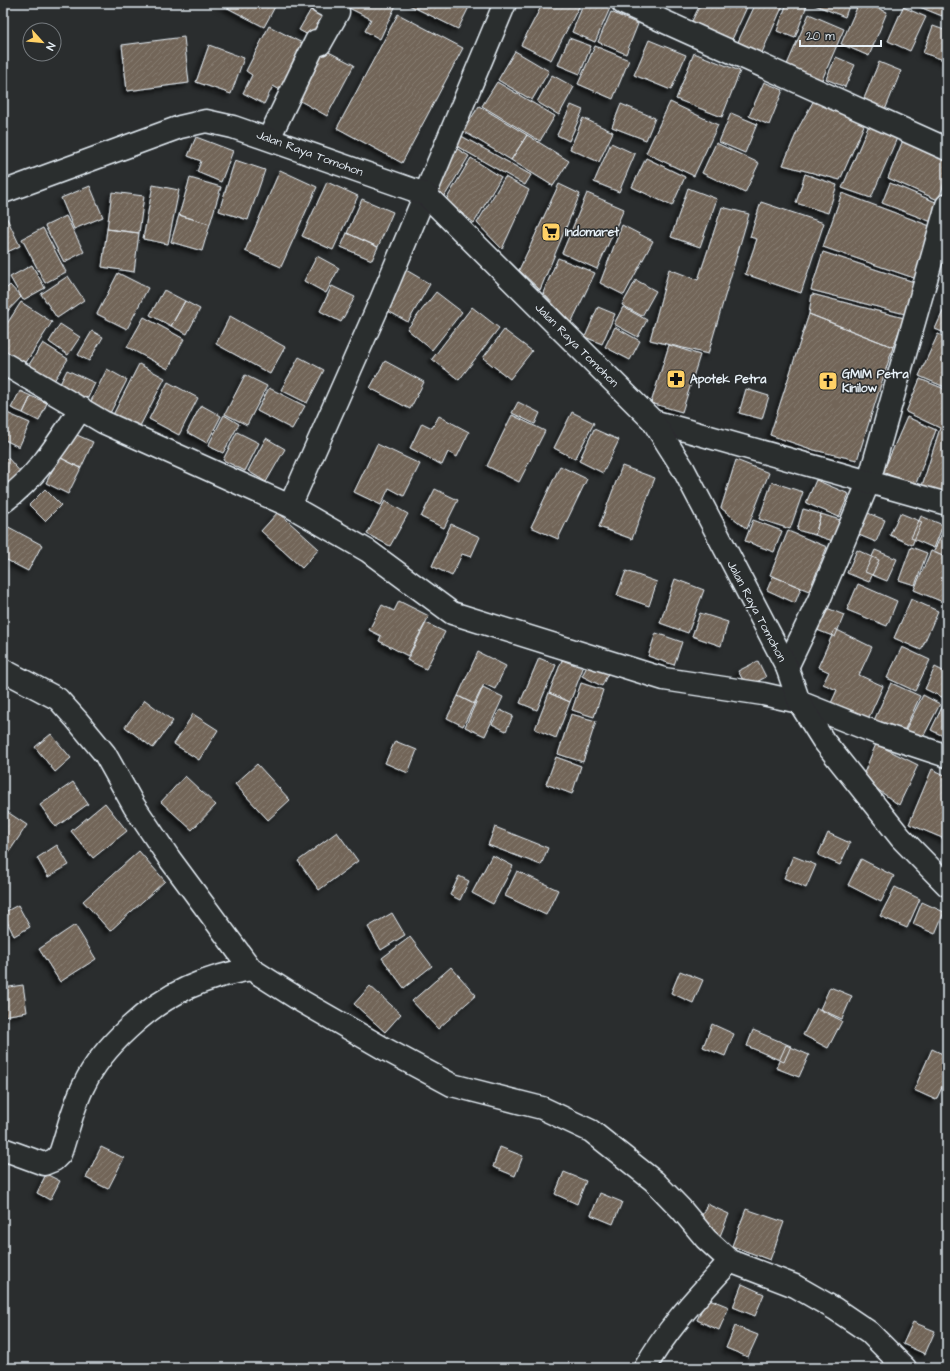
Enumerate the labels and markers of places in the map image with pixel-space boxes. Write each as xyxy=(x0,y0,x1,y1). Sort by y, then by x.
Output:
supermarket icon: Indomaret xyxy=(540,221,562,243)
place label: Indomaret xyxy=(565,224,619,241)
place label: GMIM Petra Kinilow xyxy=(842,366,909,397)
pharmacy icon: Apotek Petra xyxy=(665,368,687,390)
church icon: GMIM Petra Kinilow xyxy=(817,370,839,392)
place label: Apotek Petra xyxy=(690,371,767,389)

